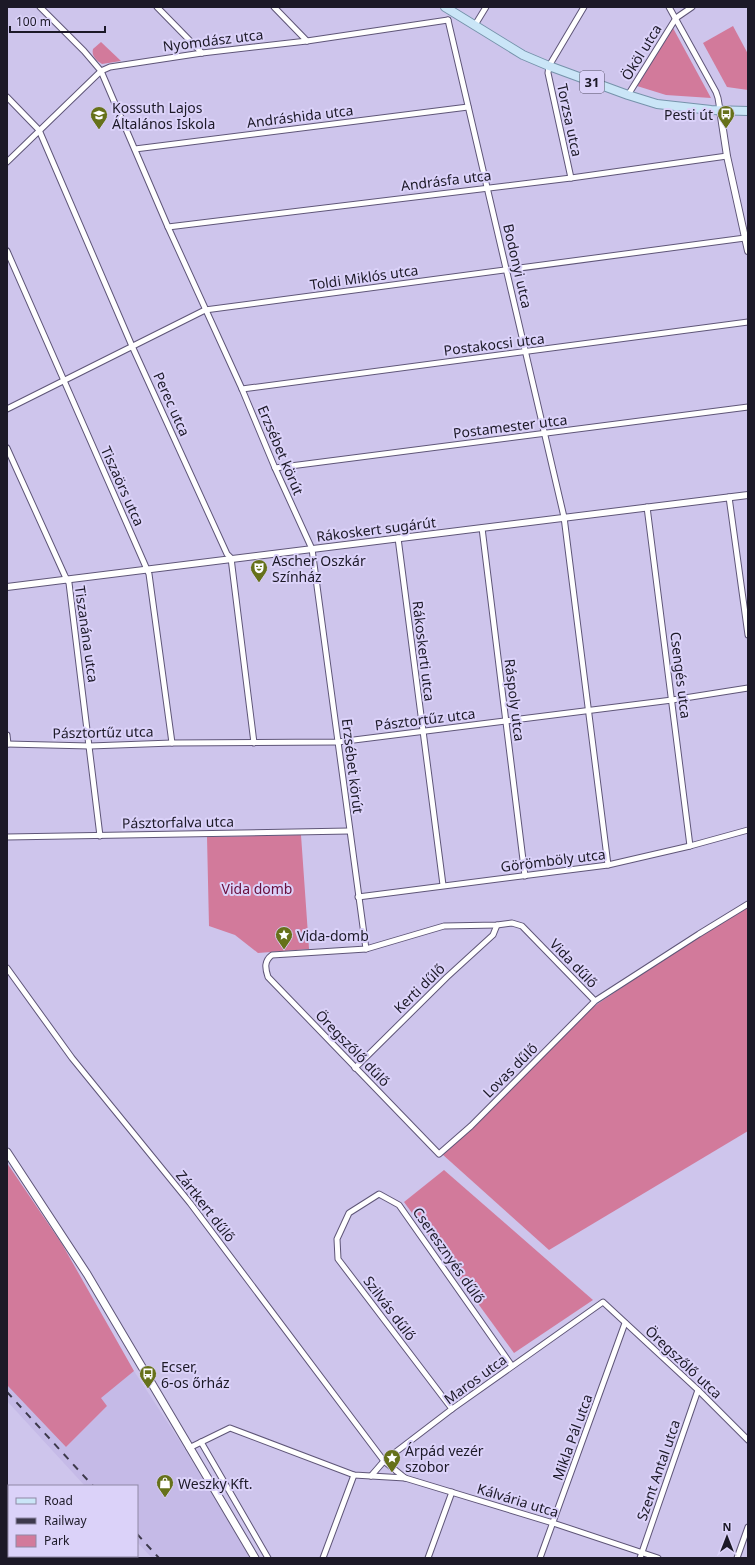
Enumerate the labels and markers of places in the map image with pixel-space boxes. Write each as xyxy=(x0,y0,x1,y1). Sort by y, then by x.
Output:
place label: Kossuth Lajos Általános Iskola xyxy=(112,98,215,133)
bus stop icon: Pesti út xyxy=(716,104,736,129)
school or university icon: Kossuth Lajos Általános Iskola xyxy=(89,105,109,130)
place label: Pesti út xyxy=(664,105,713,124)
place label: Ascher Oszkár Színház xyxy=(272,551,366,586)
theatre icon: Ascher Oszkár Színház xyxy=(249,558,269,583)
place icon: Vida-domb xyxy=(274,925,294,950)
place label: Vida-domb xyxy=(297,926,369,945)
place label: Ecser, 6-os őrház xyxy=(161,1357,230,1392)
bus stop icon: Ecser, 6-os őrház xyxy=(138,1364,158,1389)
place label: Árpád vezér szobor xyxy=(405,1441,484,1476)
place icon: Árpád vezér szobor xyxy=(382,1448,402,1473)
shop icon: Weszky Kft. xyxy=(155,1473,175,1498)
place label: Weszky Kft. xyxy=(178,1474,252,1493)

